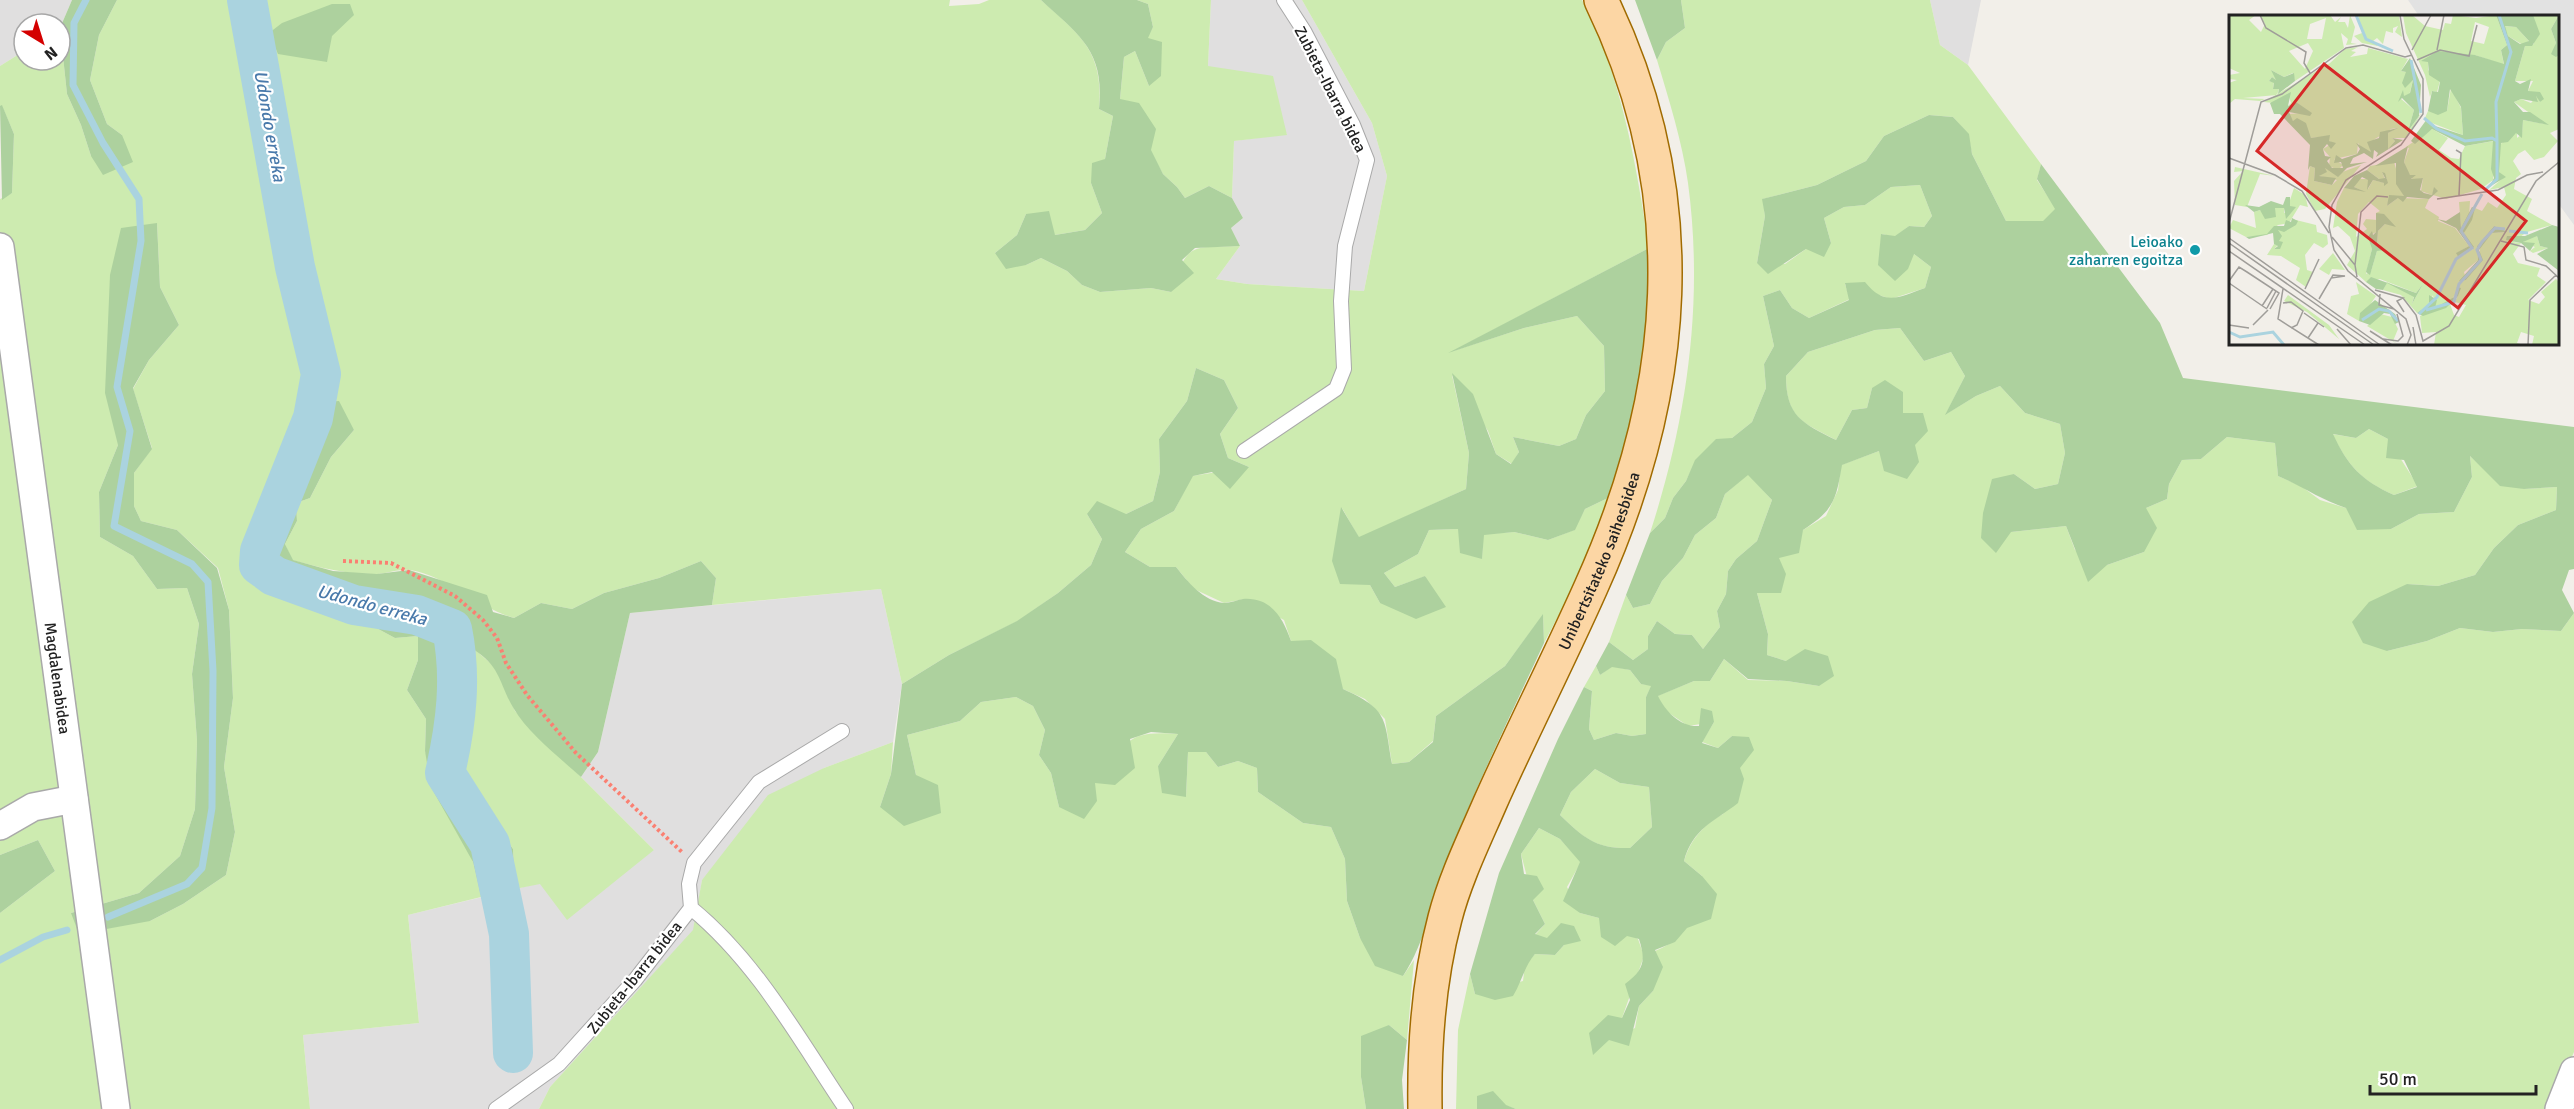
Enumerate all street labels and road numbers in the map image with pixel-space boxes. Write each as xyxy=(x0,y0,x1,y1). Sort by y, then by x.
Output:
street label: Zubieta-Ibarra bidea xyxy=(1290,23,1371,156)
street label: Unibertsitateko saihesbidea xyxy=(1554,470,1645,653)
street label: Magdalenabidea xyxy=(40,621,74,736)
street label: Zubieta-Ibarra bidea xyxy=(583,917,686,1038)

